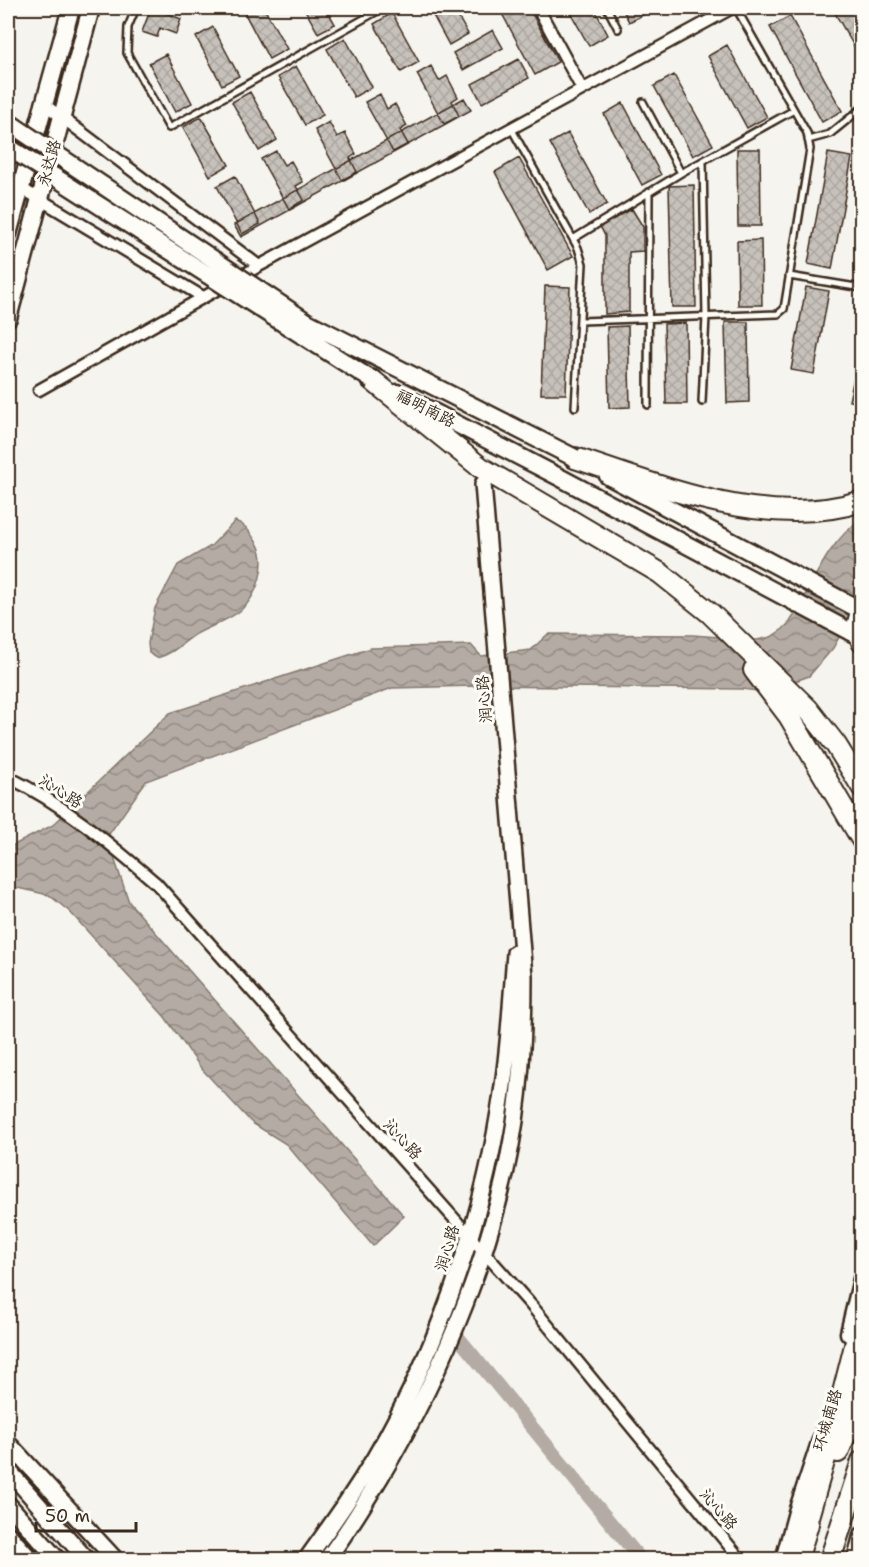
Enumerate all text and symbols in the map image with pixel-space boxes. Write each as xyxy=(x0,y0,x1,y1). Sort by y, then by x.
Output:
street label: 永达路 xyxy=(33,137,65,189)
street label: 福明南路 xyxy=(393,384,459,432)
street label: 润心路 xyxy=(471,674,497,724)
street label: 沁心路 xyxy=(35,769,87,813)
street label: 沁心路 xyxy=(379,1114,427,1164)
street label: 润心路 xyxy=(430,1222,464,1274)
street label: 环城南路 xyxy=(808,1386,846,1454)
street label: 沁心路 xyxy=(696,1484,742,1534)
scale bar xyxy=(36,1495,136,1533)
text: 50 m xyxy=(45,1504,90,1528)

